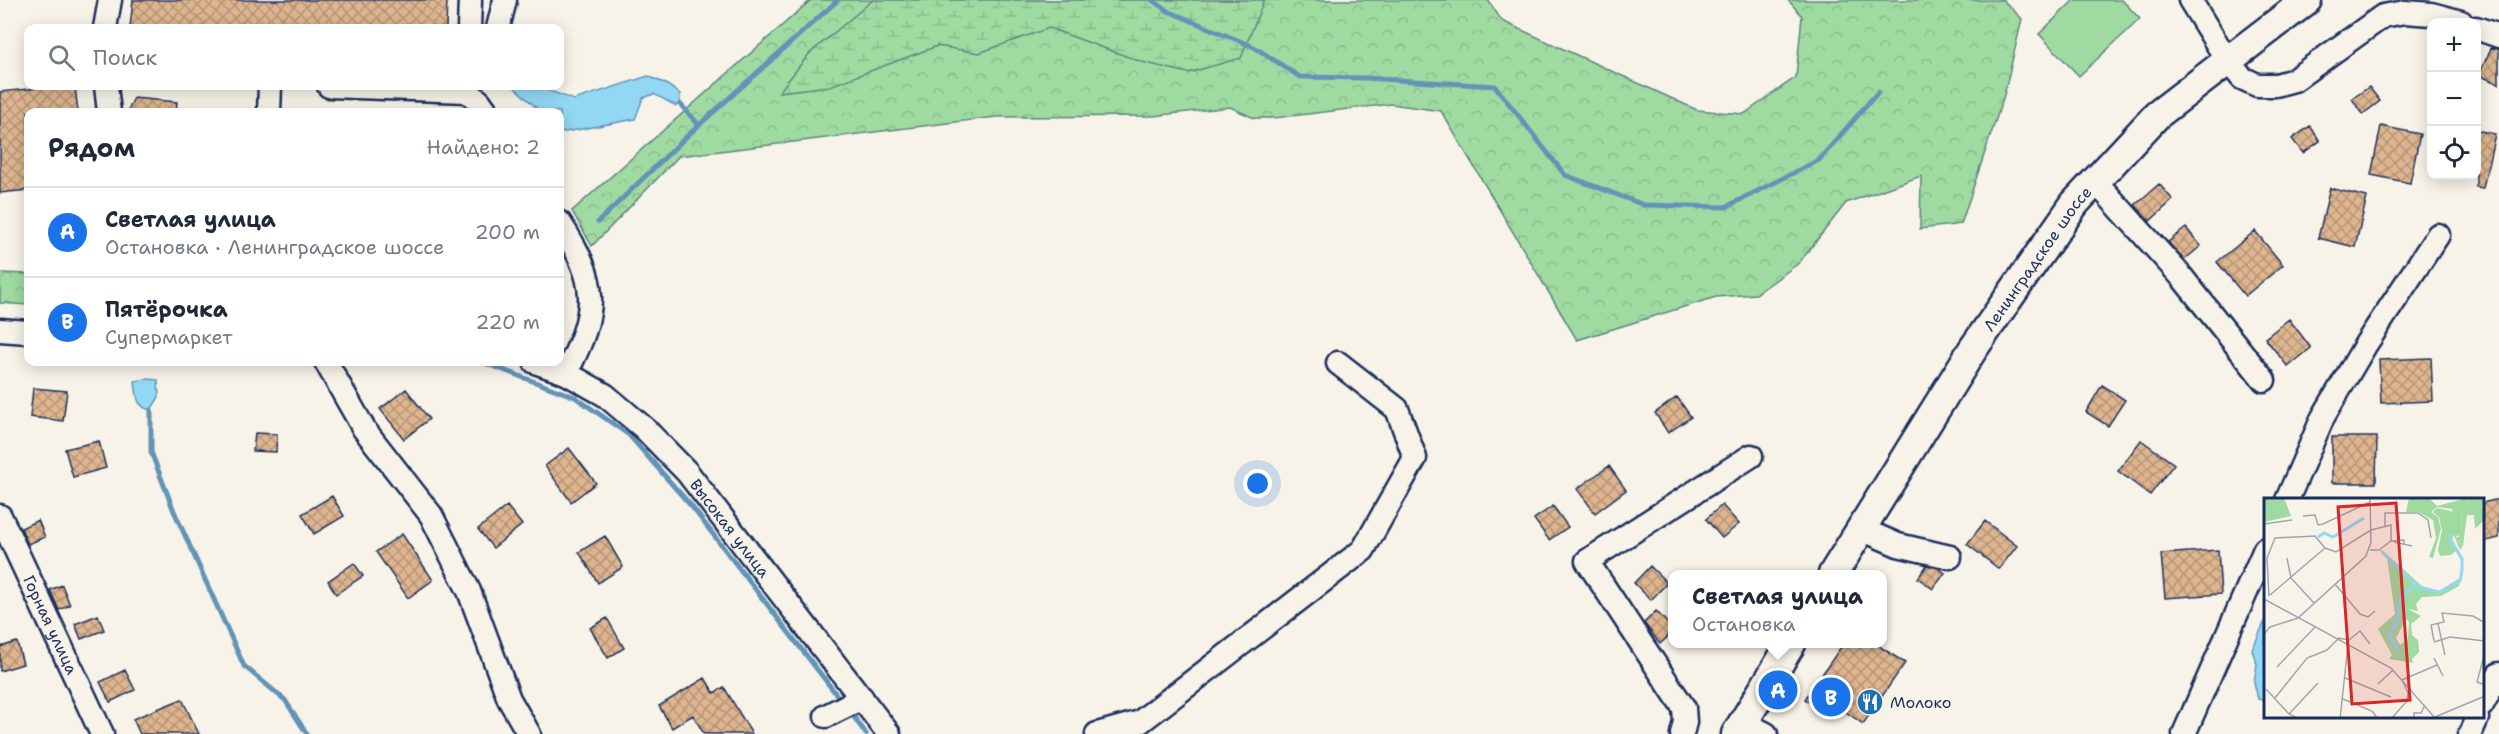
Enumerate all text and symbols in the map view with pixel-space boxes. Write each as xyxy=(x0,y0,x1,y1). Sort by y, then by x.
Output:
map controls xyxy=(2427,18,2481,180)
button: + xyxy=(2427,18,2481,72)
search box xyxy=(24,24,564,90)
icon: search xyxy=(45,41,78,74)
text: Поиск xyxy=(93,43,157,72)
button: − xyxy=(2427,72,2481,126)
button: locate xyxy=(2427,126,2481,180)
text: Рядом xyxy=(48,130,135,165)
text: Найдено: 2 xyxy=(427,134,540,160)
street label: Ленинградское шоссе xyxy=(1978,181,2096,335)
text: Светлая улица xyxy=(105,205,276,234)
text: A xyxy=(60,219,75,245)
text: 200 m xyxy=(475,219,540,245)
text: Остановка · Ленинградское шоссе xyxy=(105,234,444,260)
text: Пятёрочка xyxy=(105,295,228,324)
text: B xyxy=(61,309,74,335)
text: 220 m xyxy=(476,309,540,335)
text: Супермаркет xyxy=(105,324,232,350)
your location xyxy=(1243,469,1272,498)
street label: Высокая улица xyxy=(685,474,775,582)
inset map xyxy=(2264,498,2484,719)
popup xyxy=(1668,570,1887,648)
street label: Горная улица xyxy=(19,572,83,678)
text: Светлая улица xyxy=(1692,582,1863,611)
text: Остановка xyxy=(1692,611,1796,637)
pin: A xyxy=(1758,668,1798,712)
pin: B xyxy=(1812,674,1850,720)
restaurant icon: Молоко xyxy=(1855,687,1885,717)
place label: Молоко xyxy=(1890,692,1951,713)

